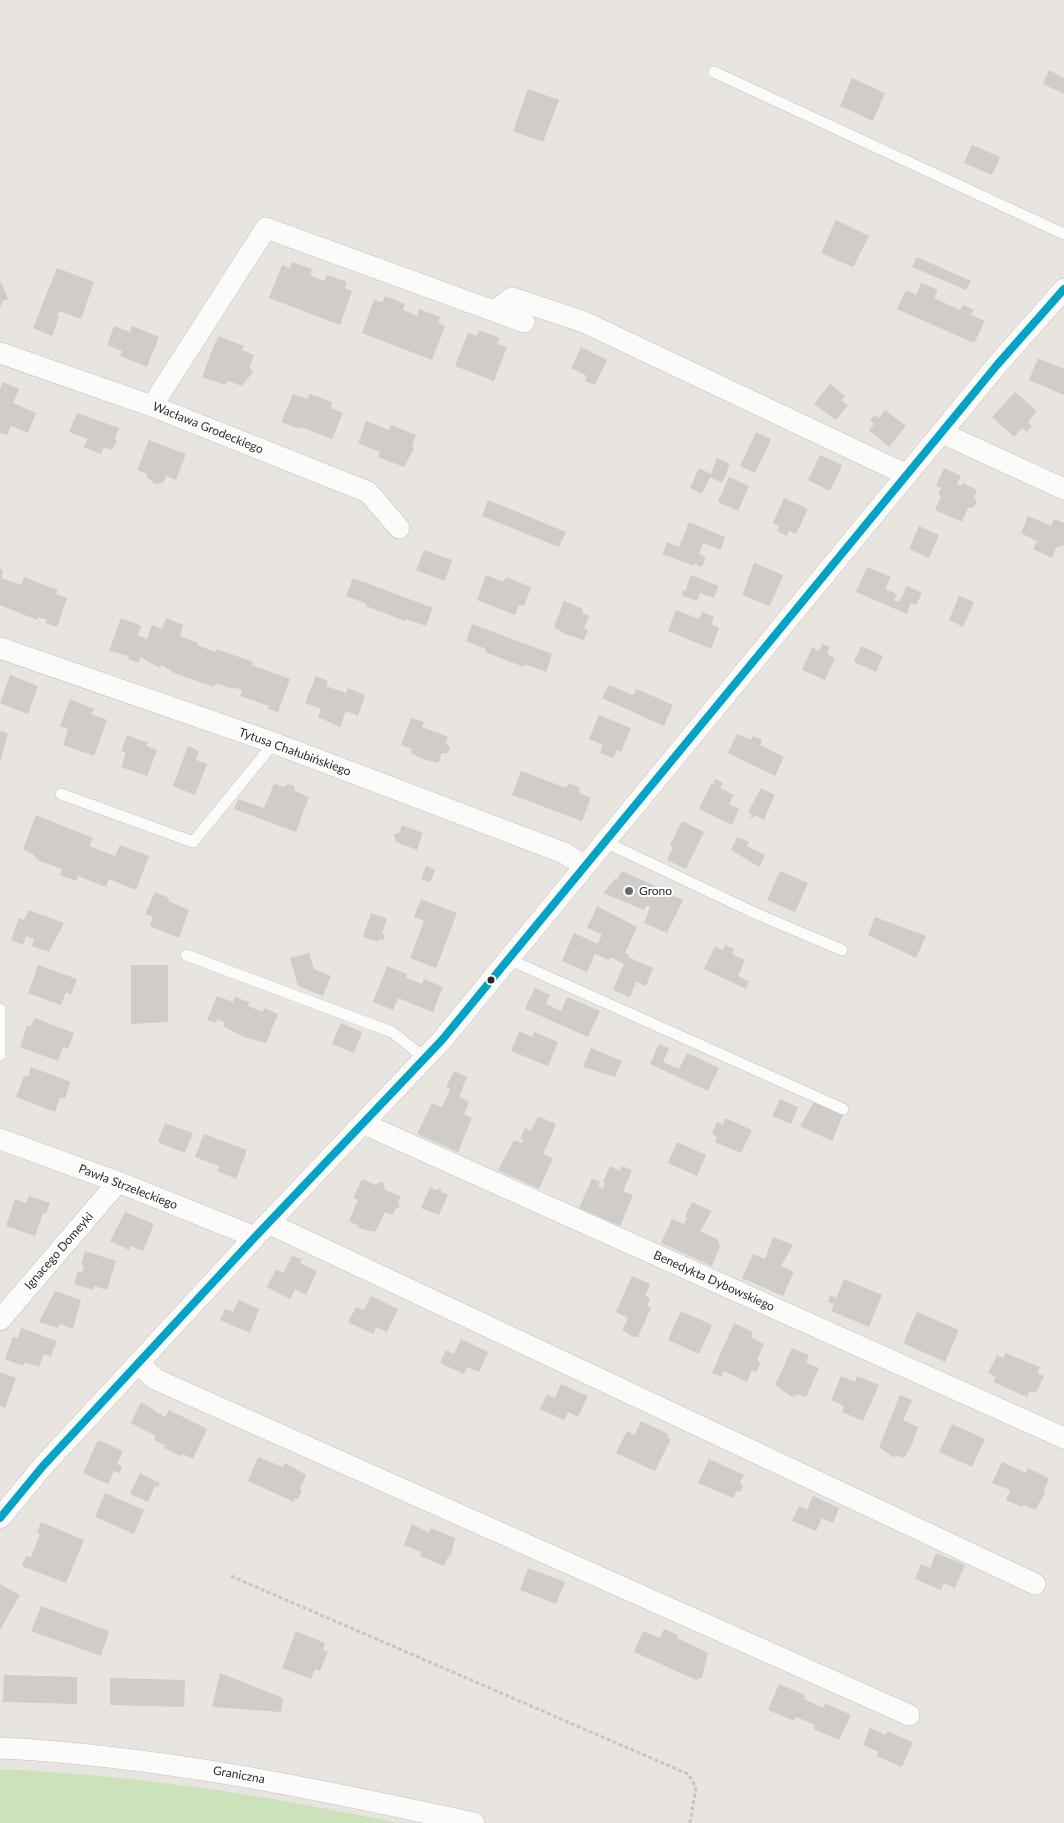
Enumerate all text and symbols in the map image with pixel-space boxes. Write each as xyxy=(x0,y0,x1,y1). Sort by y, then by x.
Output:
street label: Wacława Grodeckiego xyxy=(151,399,265,457)
street label: Tytusa Chałubińskiego xyxy=(237,725,353,779)
place label: Grono xyxy=(639,884,672,898)
marker: Grono xyxy=(623,885,635,897)
unlabelled marker xyxy=(486,975,496,985)
street label: Pawła Strzeleckiego xyxy=(76,1161,180,1213)
street label: Ignacego Domeyki xyxy=(22,1210,96,1292)
street label: Benedykta Dybowskiego xyxy=(651,1248,777,1314)
street label: Graniczna xyxy=(212,1763,266,1787)

